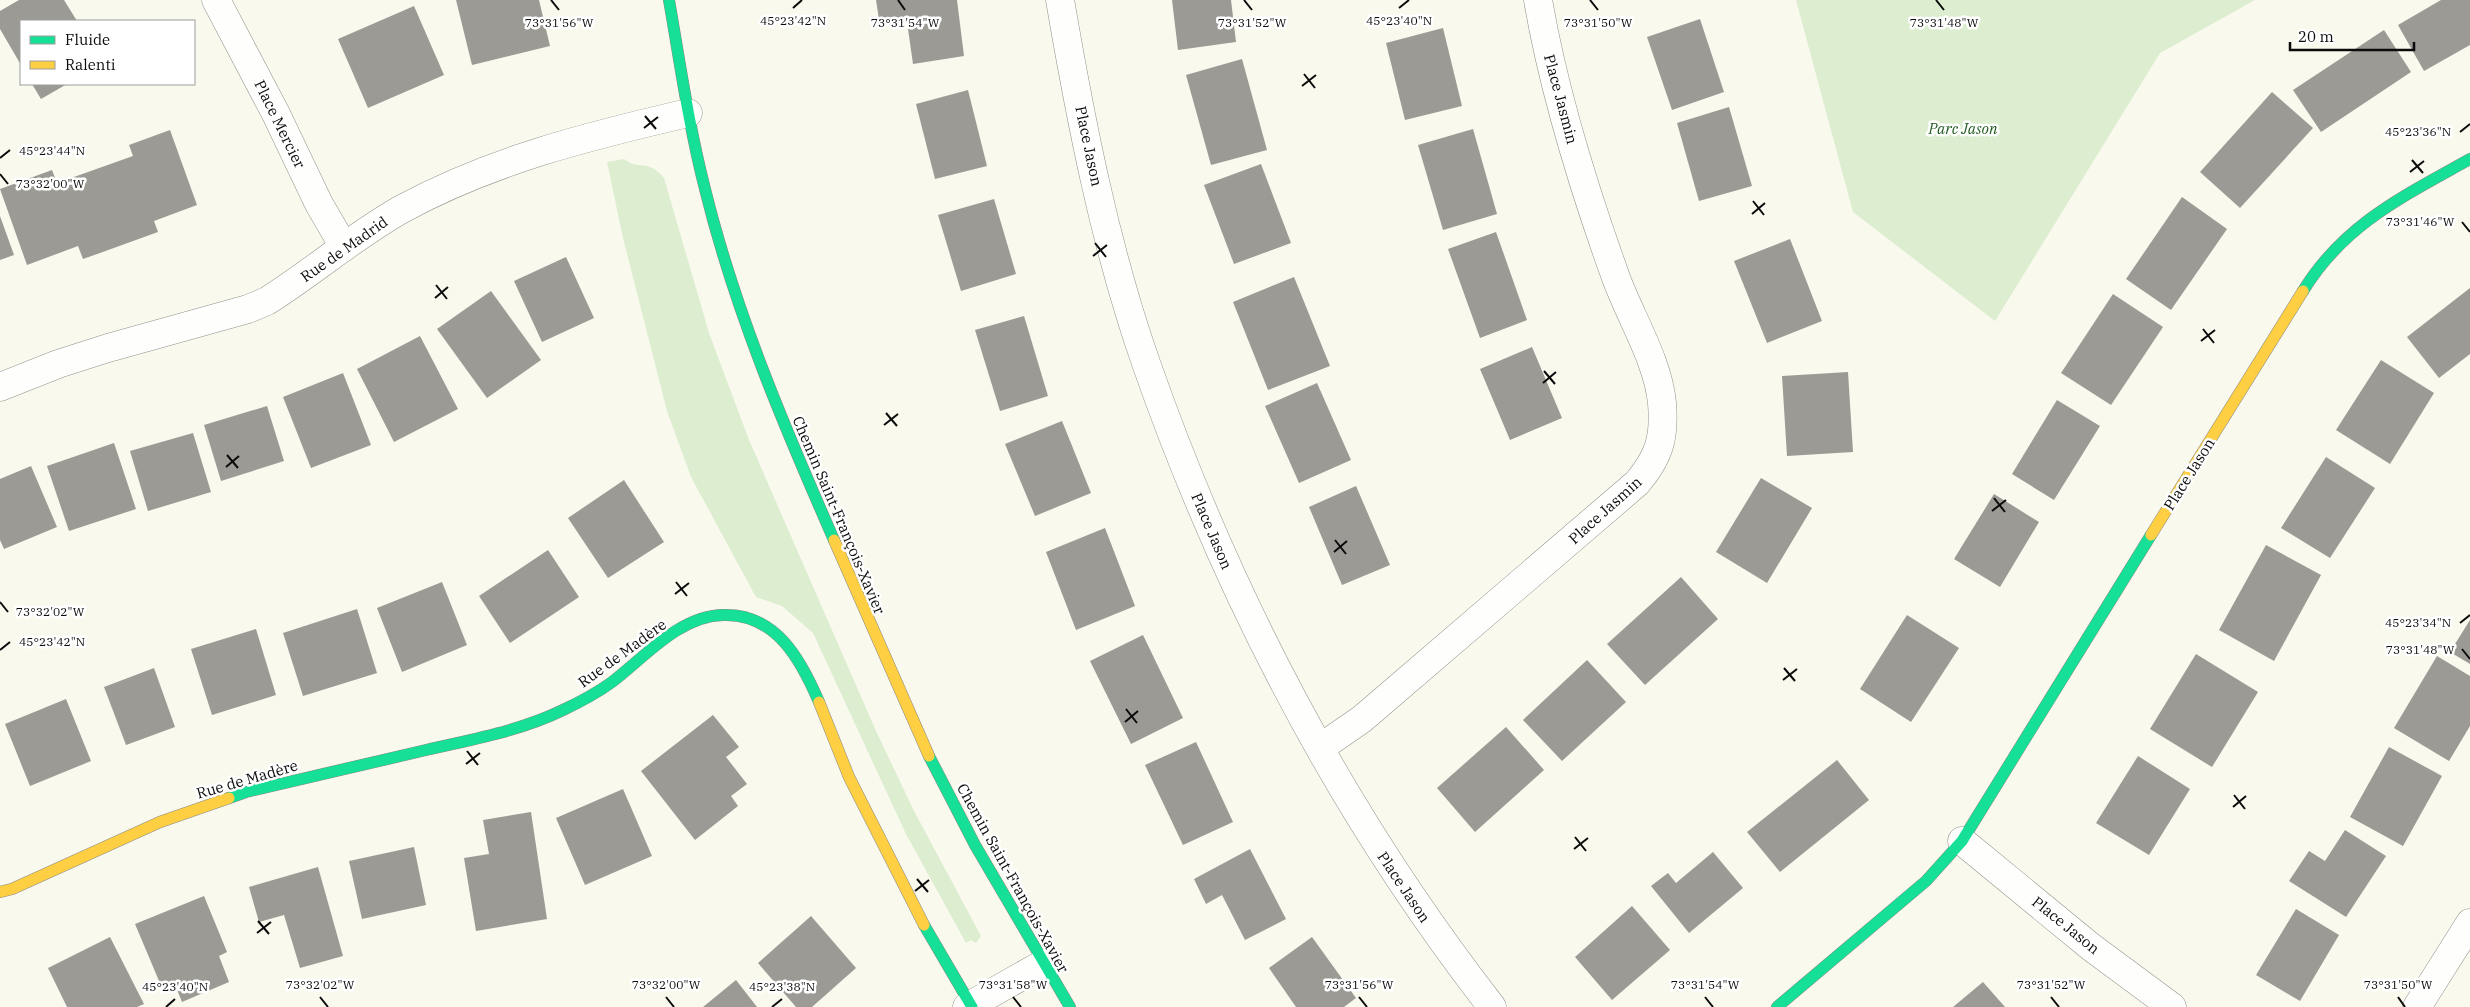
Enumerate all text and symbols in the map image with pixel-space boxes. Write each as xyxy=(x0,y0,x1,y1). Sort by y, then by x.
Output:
text: 45°23'42"N xyxy=(760,13,826,28)
text: 45°23'40"N xyxy=(1366,13,1432,28)
text: 73°31'56"W xyxy=(525,15,594,30)
text: 73°31'54"W xyxy=(871,15,940,30)
text: 73°31'52"W xyxy=(1218,15,1287,30)
text: 73°31'50"W xyxy=(1564,15,1633,30)
text: 73°31'48"W xyxy=(1910,15,1979,30)
legend xyxy=(20,20,195,85)
scale bar xyxy=(2290,20,2414,52)
text: 20 m xyxy=(2298,27,2334,46)
text: Fluide xyxy=(65,30,110,49)
street label: Place Jasmin xyxy=(1540,52,1582,146)
text: Ralenti xyxy=(65,55,116,74)
street label: Place Mercier xyxy=(250,77,310,172)
street label: Place Jason xyxy=(1071,104,1107,188)
park label: Parc Jason xyxy=(1928,119,1998,138)
text: 45°23'36"N xyxy=(2385,124,2451,139)
text: 45°23'44"N xyxy=(19,143,85,158)
text: 73°32'00"W xyxy=(16,176,85,191)
street label: Rue de Madrid xyxy=(297,212,391,286)
text: 73°31'46"W xyxy=(2386,214,2455,229)
street label: Chemin Saint-François-Xavier xyxy=(789,413,890,617)
street label: Place Jason xyxy=(2159,434,2219,514)
street label: Place Jasmin xyxy=(1564,472,1646,548)
street label: Place Jason xyxy=(1187,490,1237,573)
text: 73°32'02"W xyxy=(16,604,85,619)
street label: Rue de Madère xyxy=(574,615,670,691)
text: 45°23'34"N xyxy=(2385,615,2451,630)
text: 45°23'42"N xyxy=(19,634,85,649)
text: 73°31'48"W xyxy=(2386,642,2455,657)
street label: Rue de Madère xyxy=(194,755,300,803)
street label: Chemin Saint-François-Xavier xyxy=(953,780,1073,976)
street label: Place Jason xyxy=(1373,848,1435,926)
street label: Place Jason xyxy=(2028,892,2104,958)
text: 73°32'02"W xyxy=(286,977,355,992)
text: 73°32'00"W xyxy=(632,977,701,992)
text: 73°31'58"W xyxy=(979,977,1048,992)
text: 73°31'56"W xyxy=(1325,977,1394,992)
text: 73°31'54"W xyxy=(1671,977,1740,992)
text: 73°31'52"W xyxy=(2017,977,2086,992)
text: 73°31'50"W xyxy=(2364,977,2433,992)
text: 45°23'40"N xyxy=(142,979,208,994)
text: 45°23'38"N xyxy=(749,979,815,994)

